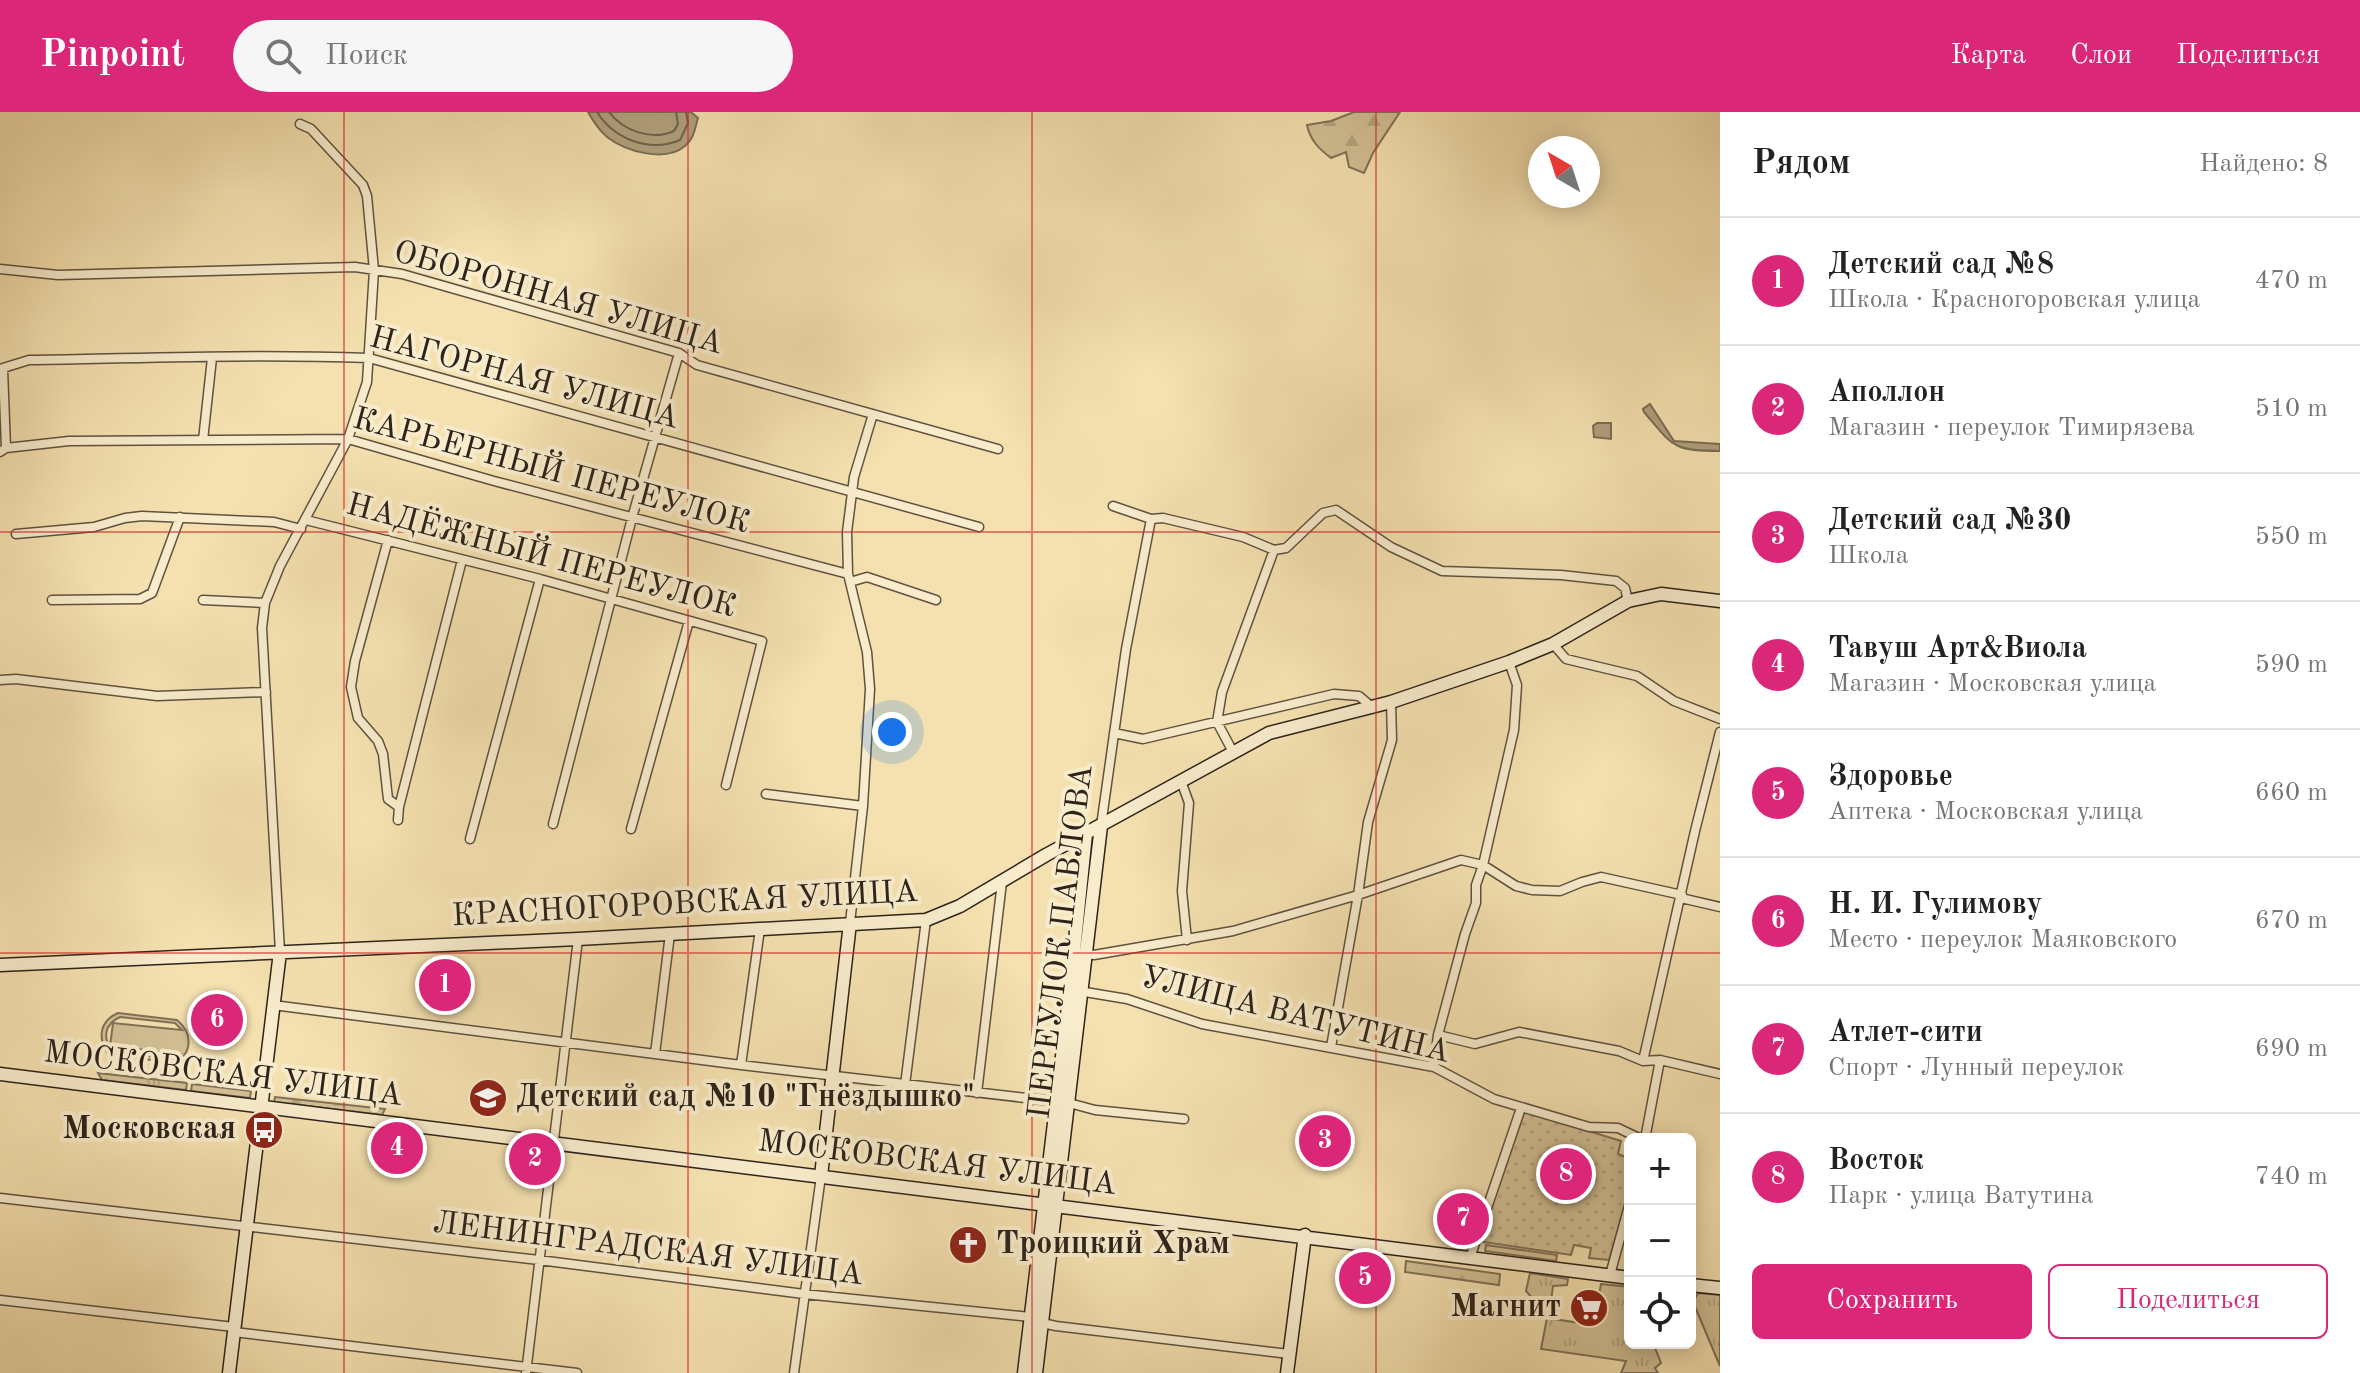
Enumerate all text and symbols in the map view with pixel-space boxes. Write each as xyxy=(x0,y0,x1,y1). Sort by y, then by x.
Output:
search box xyxy=(233,20,793,92)
icon: search xyxy=(261,34,305,78)
text: Pinpoint xyxy=(40,37,185,75)
text: Поиск xyxy=(325,41,408,71)
text: Карта xyxy=(1950,42,2026,70)
text: Слои xyxy=(2070,42,2132,70)
text: Поделиться xyxy=(2176,42,2320,70)
north arrow xyxy=(1528,136,1600,208)
text: Рядом xyxy=(1752,147,1851,181)
text: Найдено: 8 xyxy=(2199,151,2328,177)
street label: ОБОРОННАЯ УЛИЦА xyxy=(390,237,726,361)
text: Детский сад №8 xyxy=(1828,250,2054,280)
text: 1 xyxy=(1770,268,1786,294)
text: 470 m xyxy=(2255,268,2328,294)
text: Школа · Красногоровская улица xyxy=(1828,287,2200,313)
street label: НАГОРНАЯ УЛИЦА xyxy=(366,322,682,436)
text: Аполлон xyxy=(1828,378,1945,408)
text: 2 xyxy=(1770,396,1786,422)
text: 510 m xyxy=(2255,396,2328,422)
street label: КАРЬЕРНЫЙ ПЕРЕУЛОК xyxy=(349,397,755,540)
text: Магазин · переулок Тимирязева xyxy=(1828,415,2195,441)
street label: НАДЁЖНЫЙ ПЕРЕУЛОК xyxy=(343,483,741,624)
text: Детский сад №30 xyxy=(1828,506,2071,536)
text: 3 xyxy=(1770,524,1786,550)
text: 550 m xyxy=(2255,524,2328,550)
text: Школа xyxy=(1828,543,1909,569)
text: Тавуш Арт&Виола xyxy=(1828,634,2087,664)
text: 4 xyxy=(1770,652,1786,678)
text: 590 m xyxy=(2255,652,2328,678)
text: Магазин · Московская улица xyxy=(1828,671,2156,697)
your location xyxy=(872,712,912,752)
text: Здоровье xyxy=(1828,762,1953,792)
street label: ПЕРЕУЛОК ПАВЛОВА xyxy=(1024,763,1100,1121)
text: 5 xyxy=(1770,780,1786,806)
text: 660 m xyxy=(2255,780,2328,806)
text: Аптека · Московская улица xyxy=(1828,799,2143,825)
street label: КРАСНОГОРОВСКАЯ УЛИЦА xyxy=(451,877,919,933)
text: Н. И. Гулимову xyxy=(1828,890,2042,920)
text: 6 xyxy=(1770,908,1786,934)
text: 670 m xyxy=(2255,908,2328,934)
text: Место · переулок Маяковского xyxy=(1828,927,2177,953)
pin: 1 xyxy=(419,955,471,1015)
street label: УЛИЦА ВАТУТИНА xyxy=(1137,962,1453,1070)
pin: 6 xyxy=(191,990,243,1050)
text: Атлет-сити xyxy=(1828,1018,1983,1048)
text: 7 xyxy=(1770,1036,1786,1062)
text: 690 m xyxy=(2255,1036,2328,1062)
street label: МОСКОВСКАЯ УЛИЦА xyxy=(42,1037,404,1113)
text: Спорт · Лунный переулок xyxy=(1828,1055,2124,1081)
school or university icon: Детский сад №10 "Гнёздышко" xyxy=(467,1077,509,1119)
place label: Детский сад №10 "Гнёздышко" xyxy=(516,1082,975,1114)
bus stop icon: Московская xyxy=(243,1109,285,1151)
pin: 3 xyxy=(1299,1111,1351,1171)
place label: Московская xyxy=(62,1114,236,1146)
pin: 4 xyxy=(371,1118,423,1178)
street label: МОСКОВСКАЯ УЛИЦА xyxy=(756,1126,1118,1202)
pin: 2 xyxy=(509,1129,561,1189)
map controls xyxy=(1624,1133,1696,1349)
button: + xyxy=(1624,1133,1696,1205)
pin: 8 xyxy=(1540,1144,1592,1204)
text: Восток xyxy=(1828,1146,1924,1176)
text: 8 xyxy=(1770,1164,1786,1190)
text: 740 m xyxy=(2255,1164,2328,1190)
text: Парк · улица Ватутина xyxy=(1828,1183,2094,1209)
pin: 7 xyxy=(1437,1189,1489,1249)
button: − xyxy=(1624,1205,1696,1277)
street label: ЛЕНИНГРАДСКАЯ УЛИЦА xyxy=(431,1208,865,1292)
church icon: Троицкий Храм xyxy=(947,1224,989,1266)
place label: Троицкий Храм xyxy=(996,1229,1230,1261)
pin: 5 xyxy=(1339,1248,1391,1308)
button: Сохранить xyxy=(1752,1264,2032,1339)
button: Поделиться xyxy=(2048,1264,2328,1339)
button: locate xyxy=(1624,1277,1696,1349)
supermarket icon: Магнит xyxy=(1568,1287,1610,1329)
place label: Магнит xyxy=(1450,1292,1561,1324)

